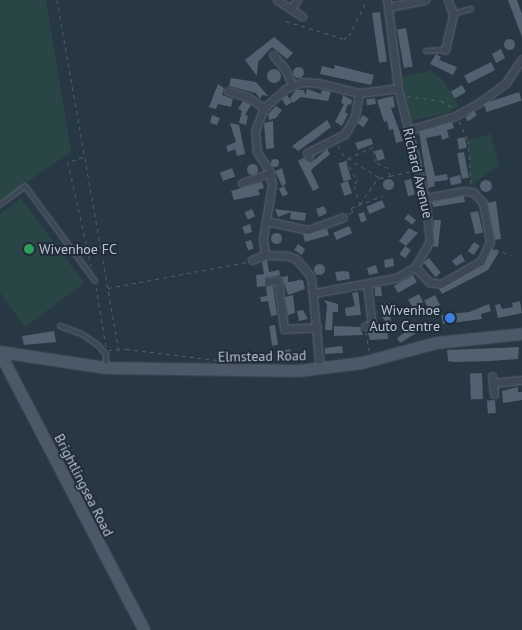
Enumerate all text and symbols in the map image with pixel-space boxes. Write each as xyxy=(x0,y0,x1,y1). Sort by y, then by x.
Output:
street label: Richard Avenue xyxy=(399,126,437,220)
place label: Wivenhoe FC xyxy=(39,241,117,257)
marker: Wivenhoe FC xyxy=(23,243,35,255)
place label: Wivenhoe Auto Centre xyxy=(370,302,440,334)
marker: Wivenhoe Auto Centre xyxy=(444,312,456,324)
street label: Elmstead Road xyxy=(218,347,306,365)
street label: Brightlingsea Road xyxy=(51,431,117,539)

